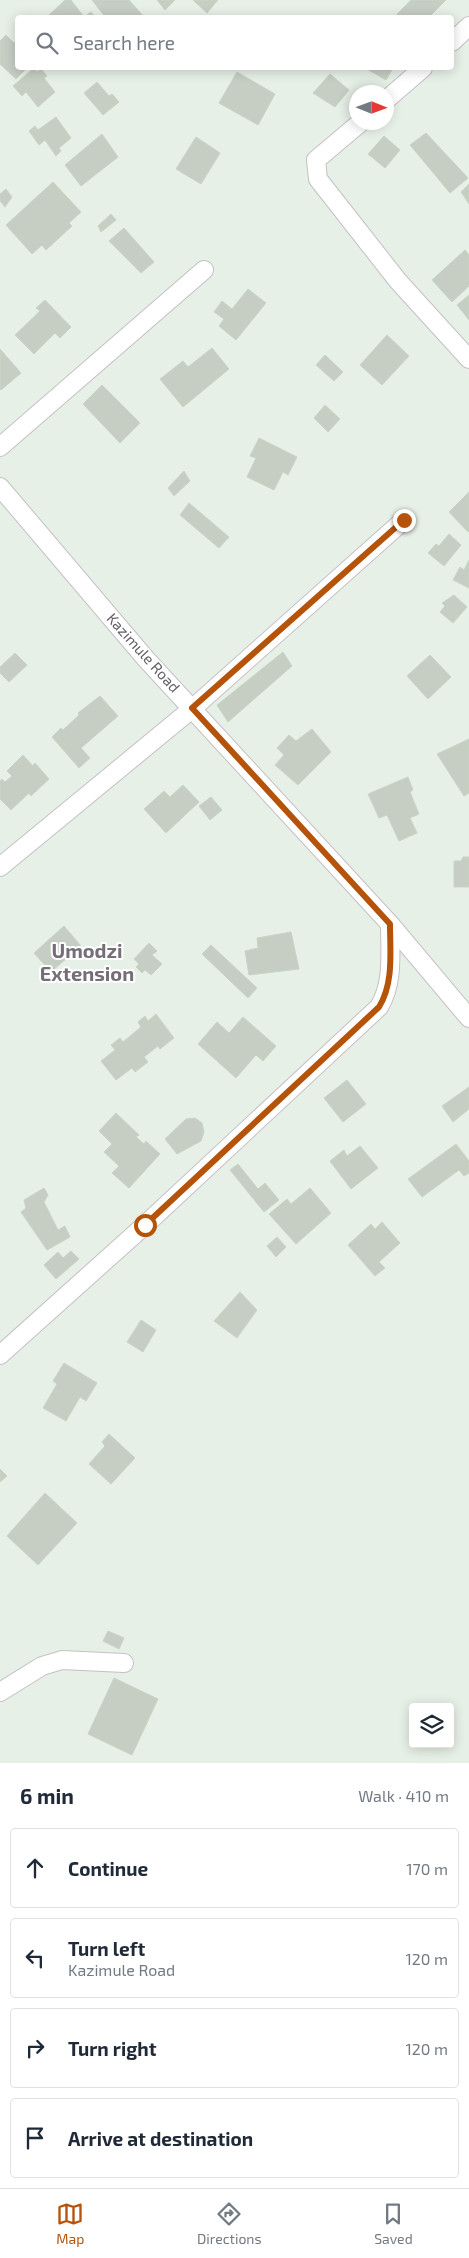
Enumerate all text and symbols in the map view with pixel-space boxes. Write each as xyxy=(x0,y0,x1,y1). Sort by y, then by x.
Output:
search box xyxy=(15,15,454,70)
icon: search xyxy=(33,29,61,57)
text: Search here xyxy=(73,31,175,54)
north arrow xyxy=(349,85,394,130)
route end xyxy=(393,509,416,532)
street label: Kazimule Road xyxy=(103,609,184,696)
district label: Umodzi Extension xyxy=(40,938,134,985)
route start xyxy=(134,1214,157,1237)
map controls xyxy=(409,1703,454,1748)
button: layers xyxy=(409,1703,454,1748)
text: 6 min xyxy=(20,1783,74,1808)
text: Walk · 410 m xyxy=(358,1786,449,1805)
icon: ahead xyxy=(21,1854,49,1882)
text: Continue xyxy=(68,1857,148,1880)
text: 170 m xyxy=(406,1859,448,1878)
text: Turn left xyxy=(68,1937,145,1960)
icon: left xyxy=(21,1944,49,1972)
text: 120 m xyxy=(405,1949,448,1968)
text: Kazimule Road xyxy=(68,1960,175,1979)
icon: right xyxy=(21,2034,49,2062)
text: Turn right xyxy=(68,2037,156,2060)
text: 120 m xyxy=(405,2039,448,2058)
icon: arrive xyxy=(21,2124,49,2152)
text: Arrive at destination xyxy=(68,2127,253,2150)
tab: Map xyxy=(56,2200,84,2247)
tab: Directions xyxy=(197,2200,262,2247)
tab: Saved xyxy=(374,2200,413,2247)

